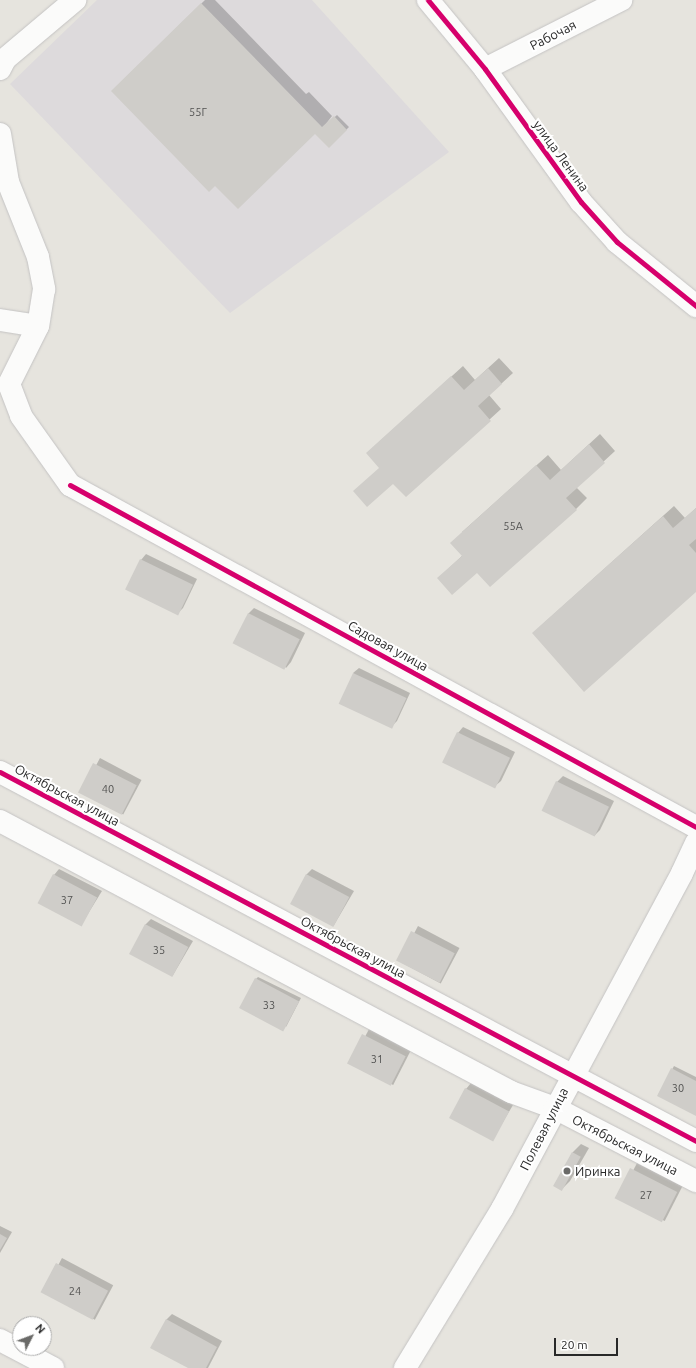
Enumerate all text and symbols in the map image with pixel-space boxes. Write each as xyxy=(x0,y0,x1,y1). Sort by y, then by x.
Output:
street label: Рабочая xyxy=(527,17,579,53)
house number: 55Г xyxy=(189,105,207,119)
street label: улица Ленина xyxy=(530,117,592,195)
house number: 55А xyxy=(503,519,523,533)
street label: Садовая улица xyxy=(345,618,431,674)
street label: Октябрьская улица xyxy=(12,761,122,829)
house number: 40 xyxy=(102,782,114,796)
house number: 37 xyxy=(61,893,73,907)
street label: Октябрьская улица xyxy=(298,913,408,981)
house number: 35 xyxy=(153,943,165,957)
house number: 33 xyxy=(263,998,275,1012)
house number: 31 xyxy=(371,1052,383,1066)
house number: 30 xyxy=(672,1081,684,1095)
street label: Полевая улица xyxy=(516,1085,572,1173)
street label: Октябрьская улица xyxy=(570,1112,680,1178)
place label: Иринка xyxy=(575,1163,621,1179)
marker: Иринка xyxy=(562,1166,572,1176)
house number: 27 xyxy=(640,1188,652,1202)
house number: 24 xyxy=(69,1284,81,1298)
north arrow xyxy=(12,1316,52,1356)
text: N xyxy=(33,1322,47,1336)
scale bar xyxy=(556,1330,620,1356)
text: 20 m xyxy=(561,1338,588,1351)

